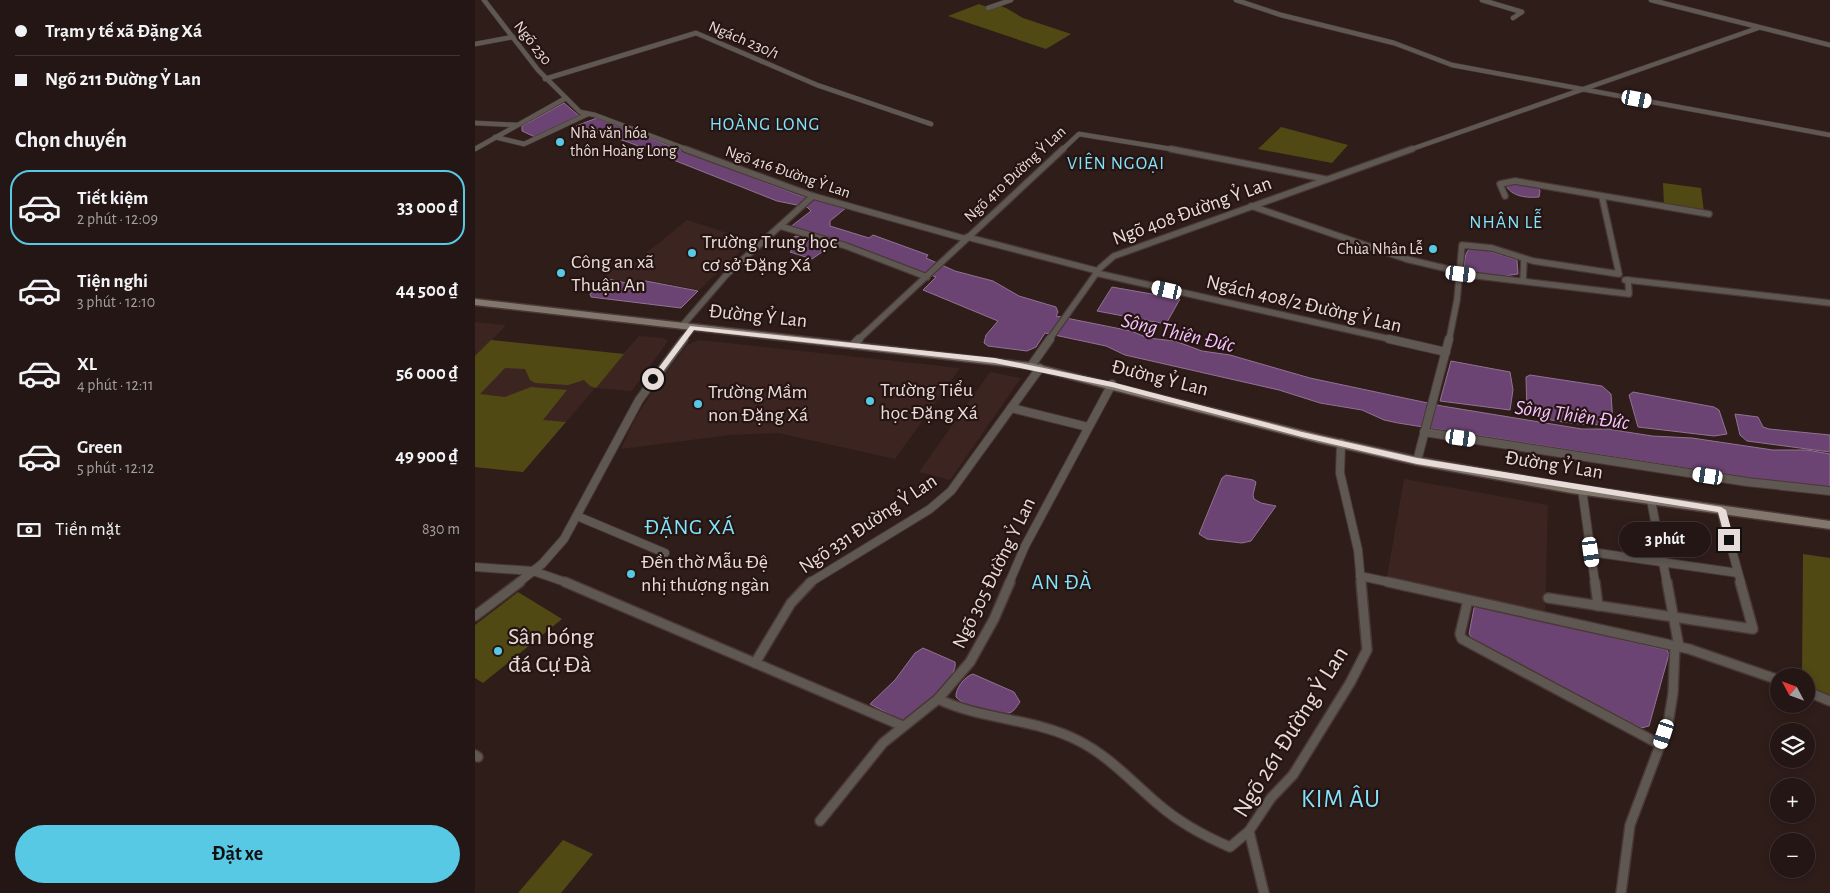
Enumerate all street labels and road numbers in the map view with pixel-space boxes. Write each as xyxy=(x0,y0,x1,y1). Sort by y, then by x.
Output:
street label: Ngõ 230 xyxy=(511,18,555,68)
street label: Ngách 230/1 xyxy=(706,18,782,62)
street label: Ngõ 410 Đường Ỷ Lan xyxy=(960,122,1069,225)
street label: Ngõ 416 Đường Ỷ Lan xyxy=(723,141,853,201)
street label: Ngõ 408 Đường Ỷ Lan xyxy=(1109,172,1274,249)
street label: Ngách 408/2 Đường Ỷ Lan xyxy=(1204,271,1404,336)
street label: Đường Ỷ Lan xyxy=(708,300,808,331)
street label: Đường Ỷ Lan xyxy=(1110,355,1211,400)
street label: Đường Ỷ Lan xyxy=(1504,446,1605,483)
street label: Ngõ 331 Đường Ỷ Lan xyxy=(795,470,941,577)
street label: Ngõ 305 Đường Ỷ Lan xyxy=(948,494,1039,652)
street label: Ngõ 261 Đường Ỷ Lan xyxy=(1227,641,1353,822)

